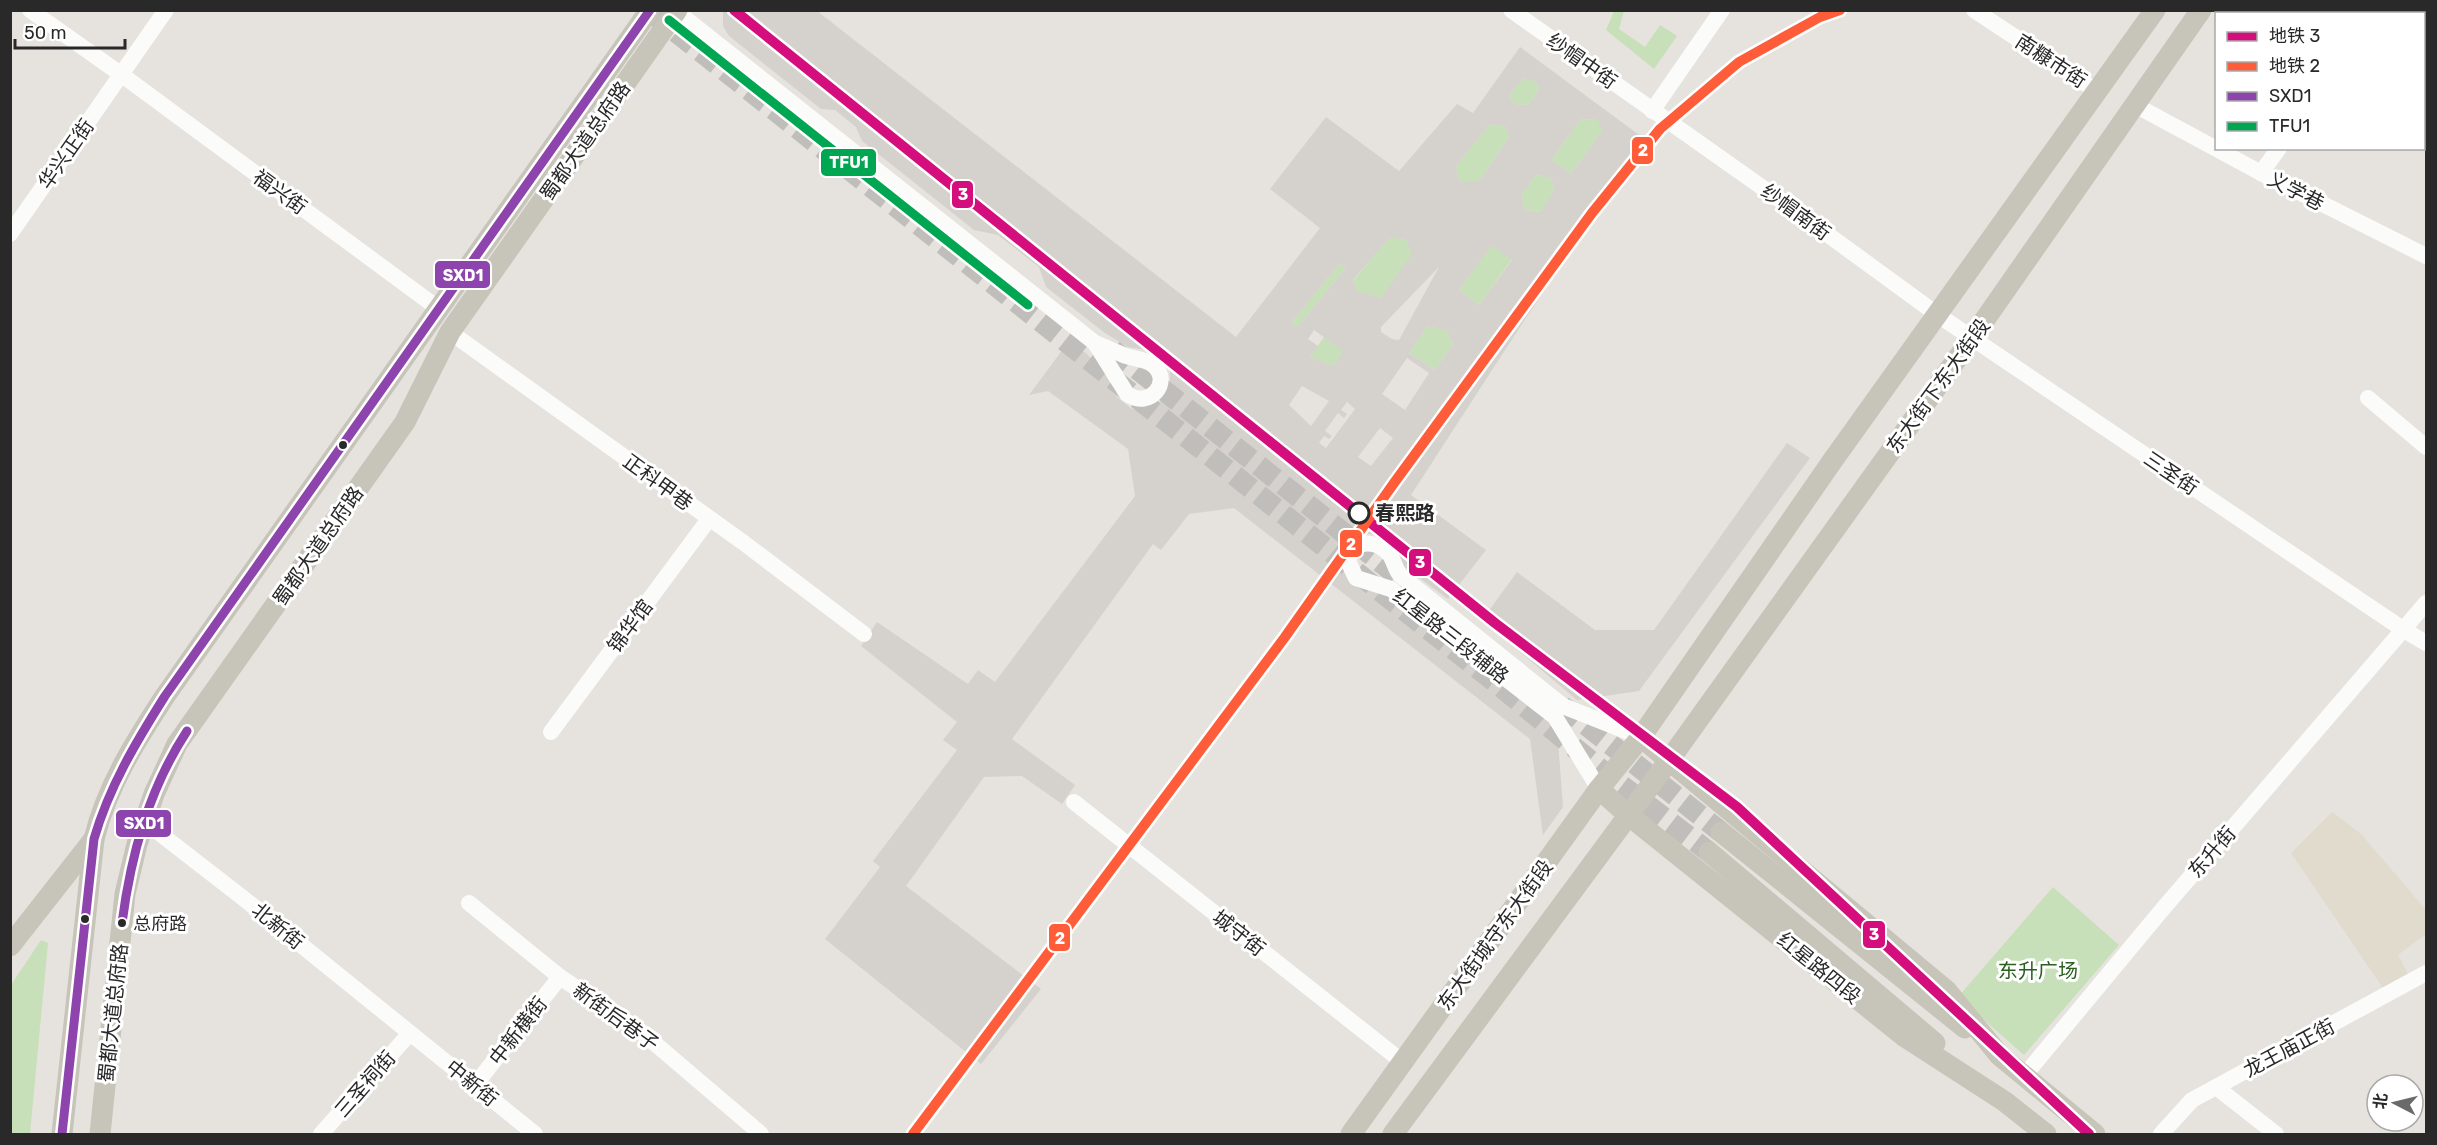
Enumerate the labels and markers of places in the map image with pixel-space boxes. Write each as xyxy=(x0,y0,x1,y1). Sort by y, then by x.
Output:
unlabelled marker xyxy=(337,439,349,451)
place label: 春熙路 xyxy=(1375,501,1435,525)
marker: 春熙路 xyxy=(1348,502,1370,524)
unlabelled marker xyxy=(79,913,91,925)
place label: 总府路 xyxy=(133,913,187,935)
marker: 总府路 xyxy=(116,917,128,929)

